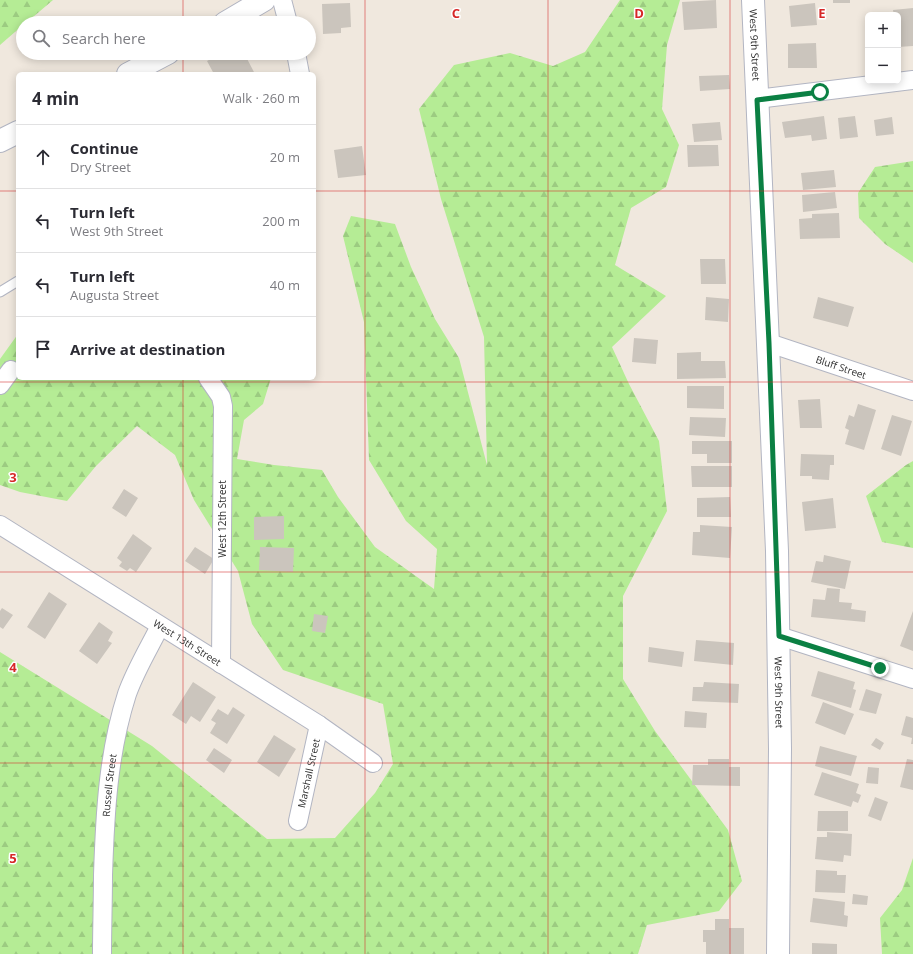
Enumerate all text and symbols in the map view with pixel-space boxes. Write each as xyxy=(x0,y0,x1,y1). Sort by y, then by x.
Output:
text: C xyxy=(452,4,460,22)
text: D xyxy=(634,4,644,22)
text: E xyxy=(818,4,826,22)
street label: West 9th Street xyxy=(746,9,764,82)
map controls xyxy=(865,12,901,84)
button: + xyxy=(865,12,901,48)
search box xyxy=(16,16,316,60)
icon: search xyxy=(30,27,52,49)
text: Search here xyxy=(62,28,146,48)
button: − xyxy=(865,48,901,84)
route start xyxy=(811,83,829,101)
text: 4 min xyxy=(32,87,79,110)
text: Walk · 260 m xyxy=(223,89,300,107)
text: Continue xyxy=(70,138,138,158)
icon: ahead xyxy=(32,146,54,168)
text: 20 m xyxy=(270,148,300,166)
text: Dry Street xyxy=(70,158,131,176)
text: Turn left xyxy=(70,202,135,222)
icon: left xyxy=(32,210,54,232)
text: 200 m xyxy=(262,212,300,230)
text: West 9th Street xyxy=(70,222,163,240)
text: Turn left xyxy=(70,266,135,286)
icon: left xyxy=(32,274,54,296)
text: 40 m xyxy=(270,276,300,294)
text: Augusta Street xyxy=(70,286,159,304)
icon: arrive xyxy=(32,338,54,360)
text: Arrive at destination xyxy=(70,339,225,359)
street label: Bluff Street xyxy=(814,352,869,382)
text: 3 xyxy=(9,468,17,486)
street label: West 12th Street xyxy=(215,480,229,558)
street label: West 13th Street xyxy=(151,616,224,669)
street label: West 9th Street xyxy=(772,656,787,729)
text: 4 xyxy=(9,658,17,676)
route end xyxy=(871,659,889,677)
street label: Marshall Street xyxy=(294,737,323,809)
street label: Russell Street xyxy=(99,752,120,817)
text: 5 xyxy=(9,849,17,867)

